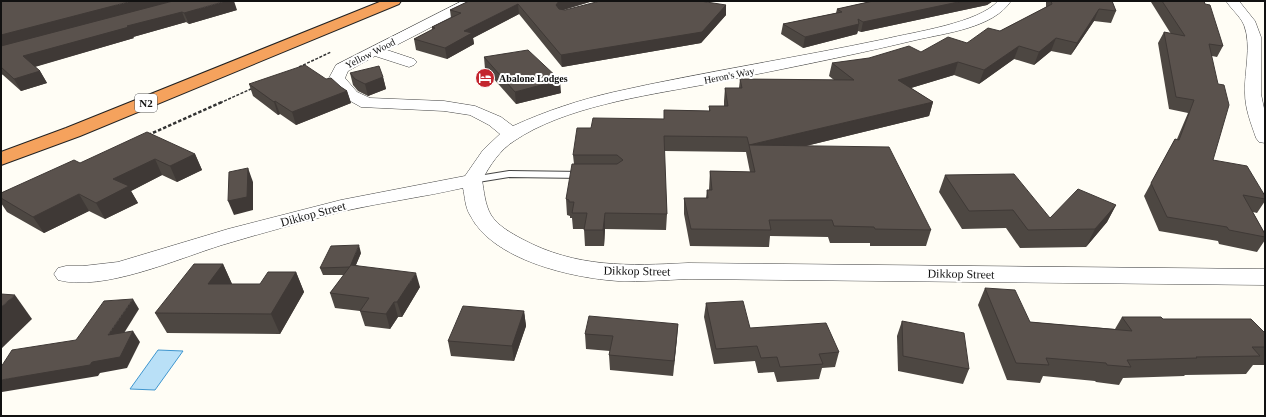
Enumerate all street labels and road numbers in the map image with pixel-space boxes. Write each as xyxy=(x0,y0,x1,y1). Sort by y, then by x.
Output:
street label: Yellow Wood xyxy=(343,36,397,71)
street label: Heron's Way xyxy=(703,65,755,86)
road number: N2 xyxy=(135,94,157,112)
street label: Dikkop Street xyxy=(279,198,348,229)
street label: Dikkop Street xyxy=(603,263,671,279)
street label: Dikkop Street xyxy=(927,266,995,282)

